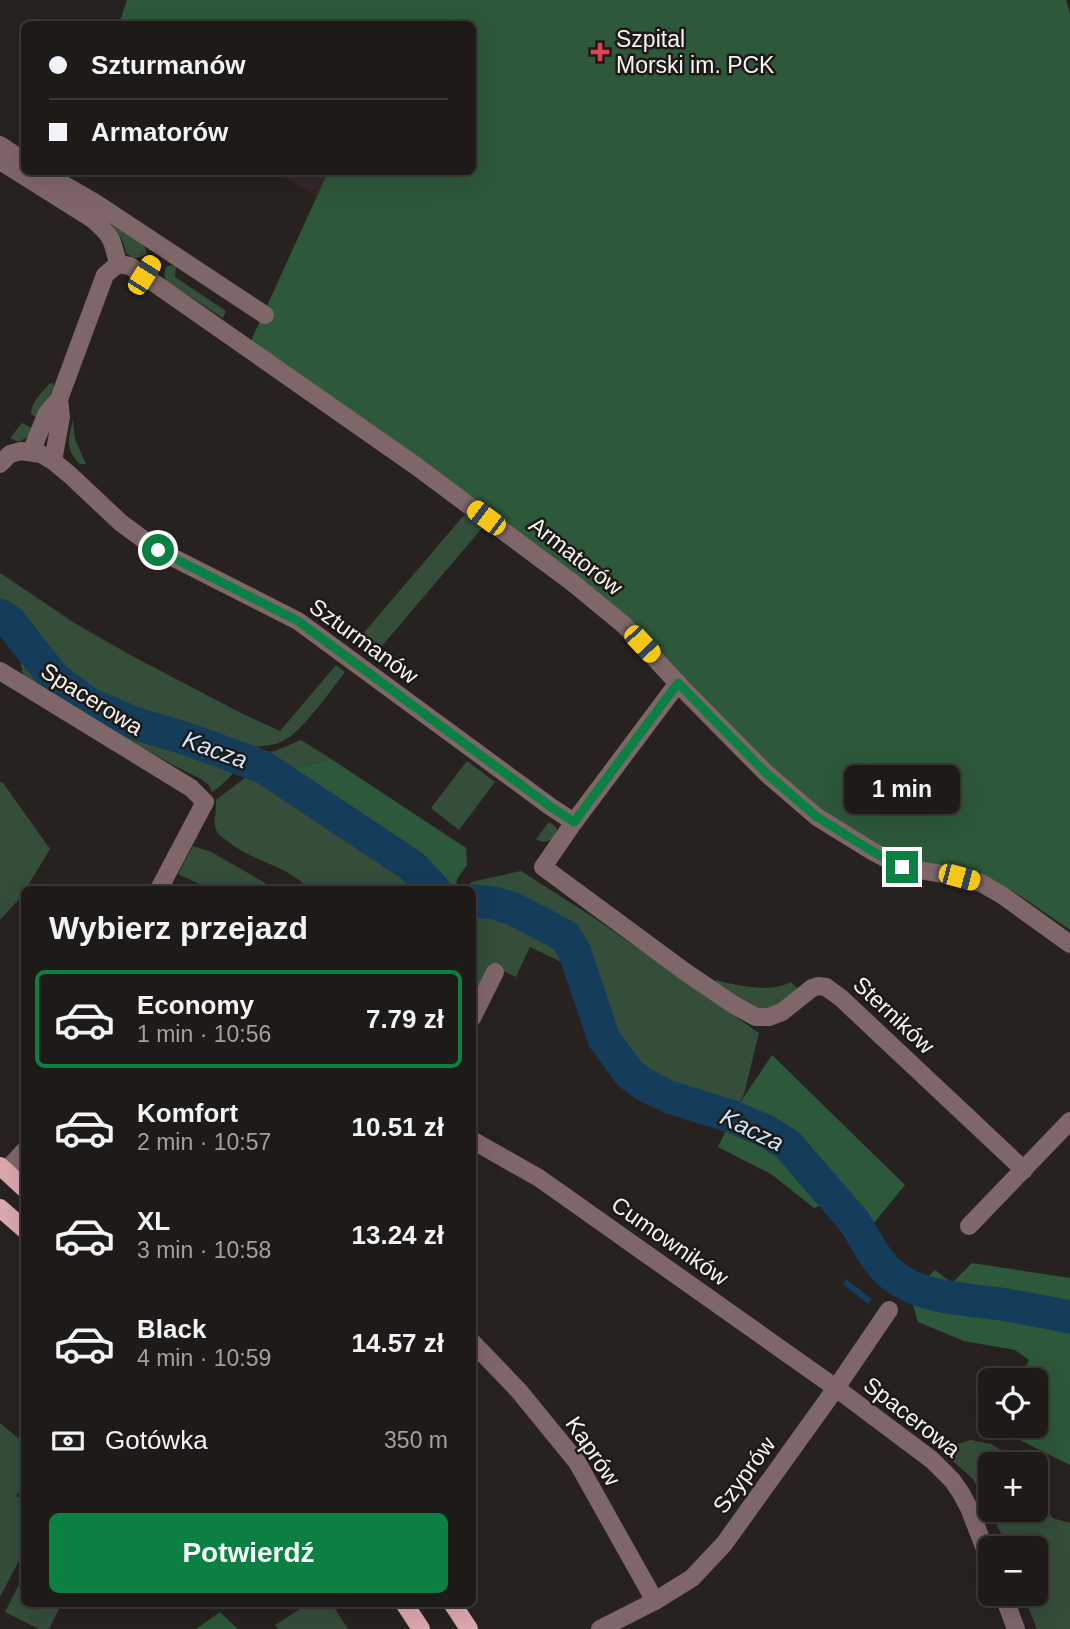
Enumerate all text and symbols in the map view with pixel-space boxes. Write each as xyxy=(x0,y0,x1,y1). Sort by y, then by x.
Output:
place label: Szpital Morski im. PCK xyxy=(616,26,775,78)
marker: Szpital Morski im. PCK xyxy=(590,42,610,62)
text: Szturmanów xyxy=(91,50,246,80)
text: Armatorów xyxy=(91,117,228,147)
car xyxy=(124,252,165,298)
car xyxy=(463,497,510,539)
street label: Armatorów xyxy=(524,512,628,601)
route start xyxy=(142,534,174,566)
street label: Szturmanów xyxy=(305,593,424,689)
car xyxy=(620,621,665,667)
street label: Spacerowa xyxy=(36,657,148,741)
water label: Kacza xyxy=(179,725,251,774)
callout: 1 min xyxy=(844,766,960,814)
text: 1 min xyxy=(872,776,932,802)
route end xyxy=(886,851,918,883)
car xyxy=(936,861,983,893)
text: Wybierz przejazd xyxy=(49,910,308,946)
street label: Sterników xyxy=(848,971,940,1059)
icon: car xyxy=(53,988,116,1051)
text: Economy xyxy=(137,990,254,1020)
text: 7.79 zł xyxy=(366,1004,444,1034)
text: 1 min · 10:56 xyxy=(137,1021,271,1047)
icon: car xyxy=(53,1096,116,1159)
text: Komfort xyxy=(137,1098,238,1128)
water label: Kacza xyxy=(716,1103,788,1156)
text: 10.51 zł xyxy=(351,1112,444,1142)
text: 2 min · 10:57 xyxy=(137,1129,271,1155)
street label: Cumowników xyxy=(607,1191,734,1291)
icon: car xyxy=(53,1204,116,1267)
text: XL xyxy=(137,1206,170,1236)
text: 13.24 zł xyxy=(351,1220,444,1250)
text: 3 min · 10:58 xyxy=(137,1237,271,1263)
icon: car xyxy=(53,1312,116,1375)
text: Black xyxy=(137,1314,206,1344)
text: 14.57 zł xyxy=(351,1328,444,1358)
text: 4 min · 10:59 xyxy=(137,1345,271,1371)
map controls xyxy=(978,1368,1048,1606)
button: locate xyxy=(978,1368,1048,1438)
street label: Spacerowa xyxy=(859,1371,966,1463)
street label: Kaprów xyxy=(560,1411,626,1491)
icon: cash xyxy=(49,1422,87,1460)
text: Gotówka xyxy=(105,1425,208,1455)
text: 350 m xyxy=(384,1427,448,1453)
street label: Szyprów xyxy=(708,1431,781,1518)
button: + xyxy=(978,1452,1048,1522)
button: Potwierdź xyxy=(49,1513,448,1593)
button: − xyxy=(978,1536,1048,1606)

